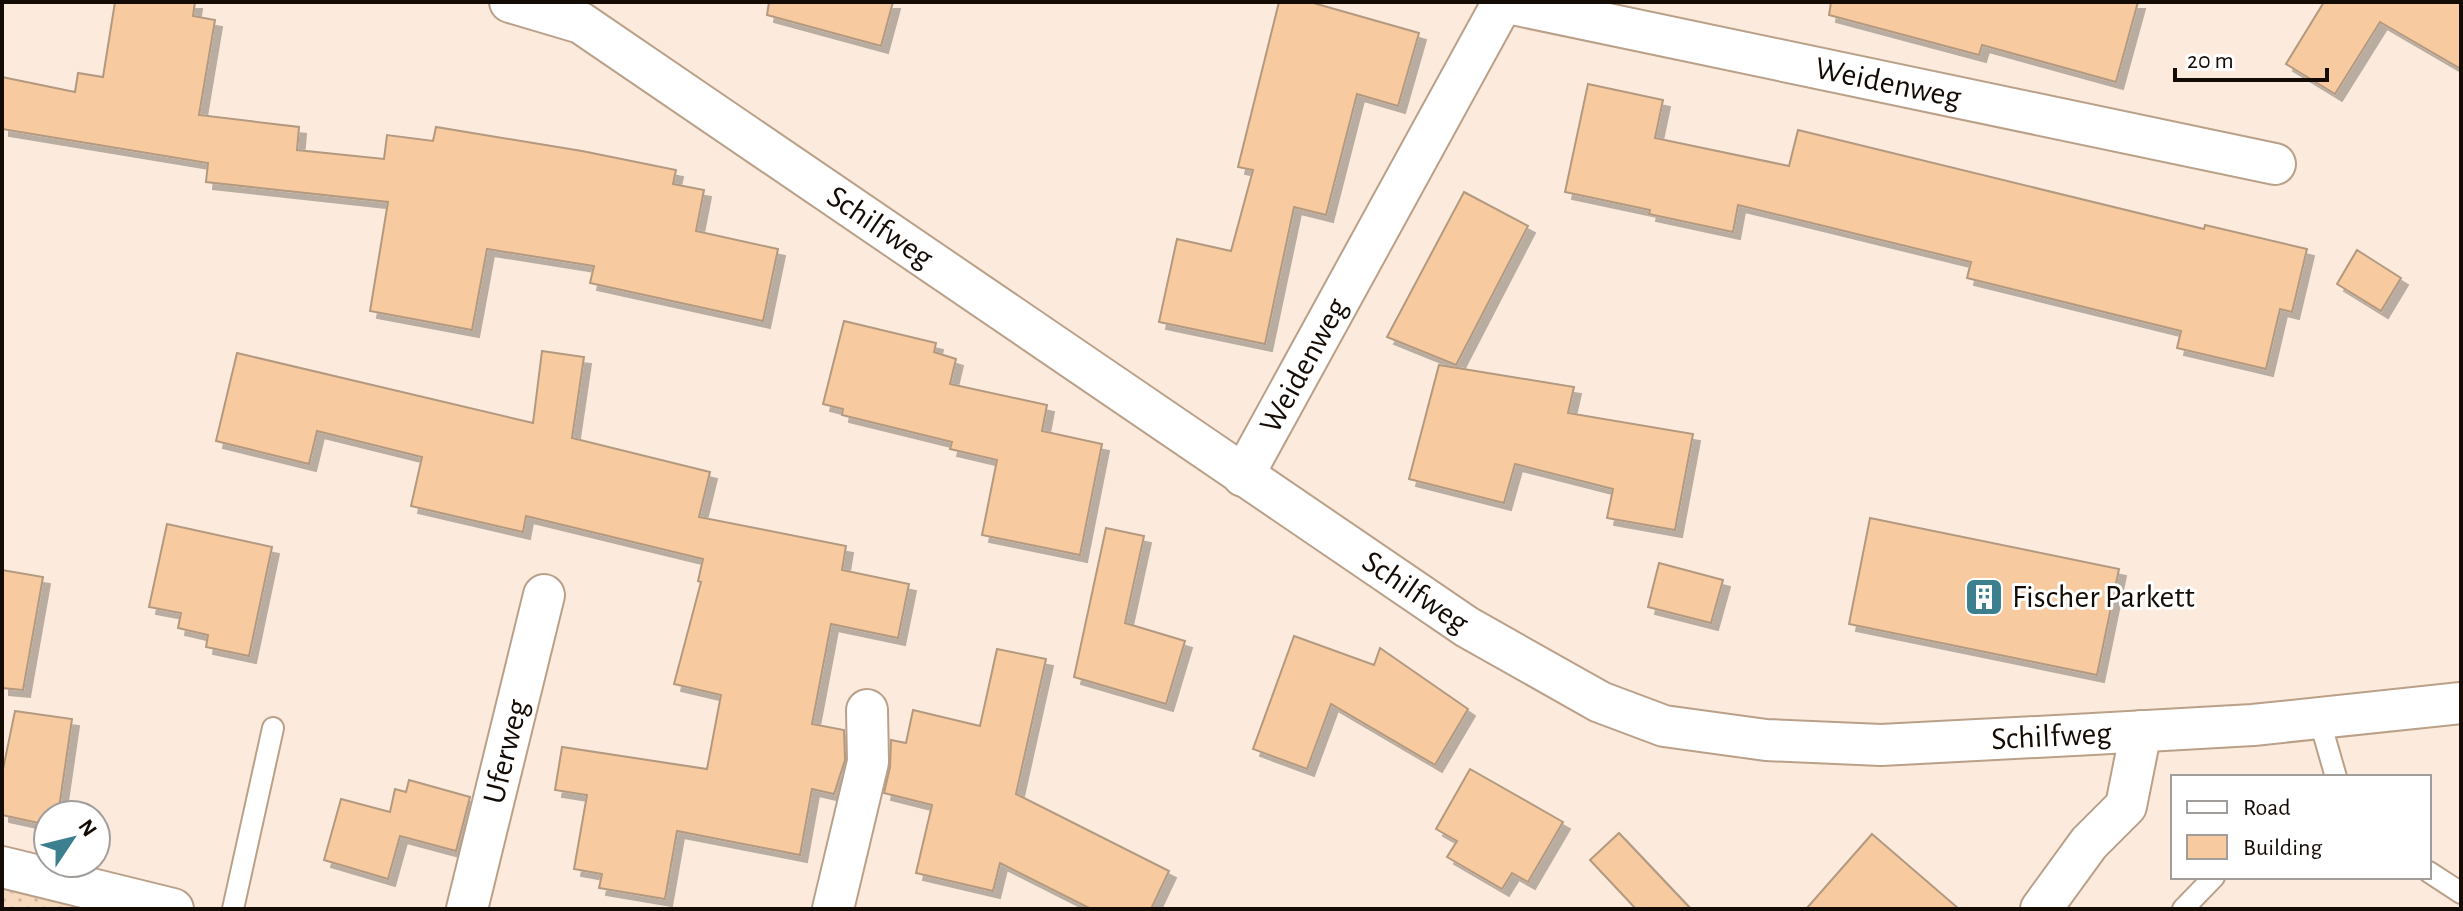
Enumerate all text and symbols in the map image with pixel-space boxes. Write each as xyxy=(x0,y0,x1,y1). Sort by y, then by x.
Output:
scale bar xyxy=(2175,32,2327,82)
text: 20 m xyxy=(2187,49,2234,73)
street label: Weidenweg xyxy=(1812,52,1964,114)
street label: Schilfweg xyxy=(821,180,939,274)
street label: Weidenweg xyxy=(1254,293,1353,438)
street label: Schilfweg xyxy=(1357,545,1475,639)
building icon: Fischer Parkett xyxy=(1963,576,2005,618)
place label: Fischer Parkett xyxy=(2012,581,2195,613)
street label: Uferweg xyxy=(477,696,534,807)
street label: Schilfweg xyxy=(1990,717,2113,755)
legend xyxy=(2171,775,2431,879)
text: Road xyxy=(2243,796,2291,820)
north arrow xyxy=(32,799,112,879)
text: N xyxy=(74,816,101,841)
text: Building xyxy=(2243,836,2322,860)

